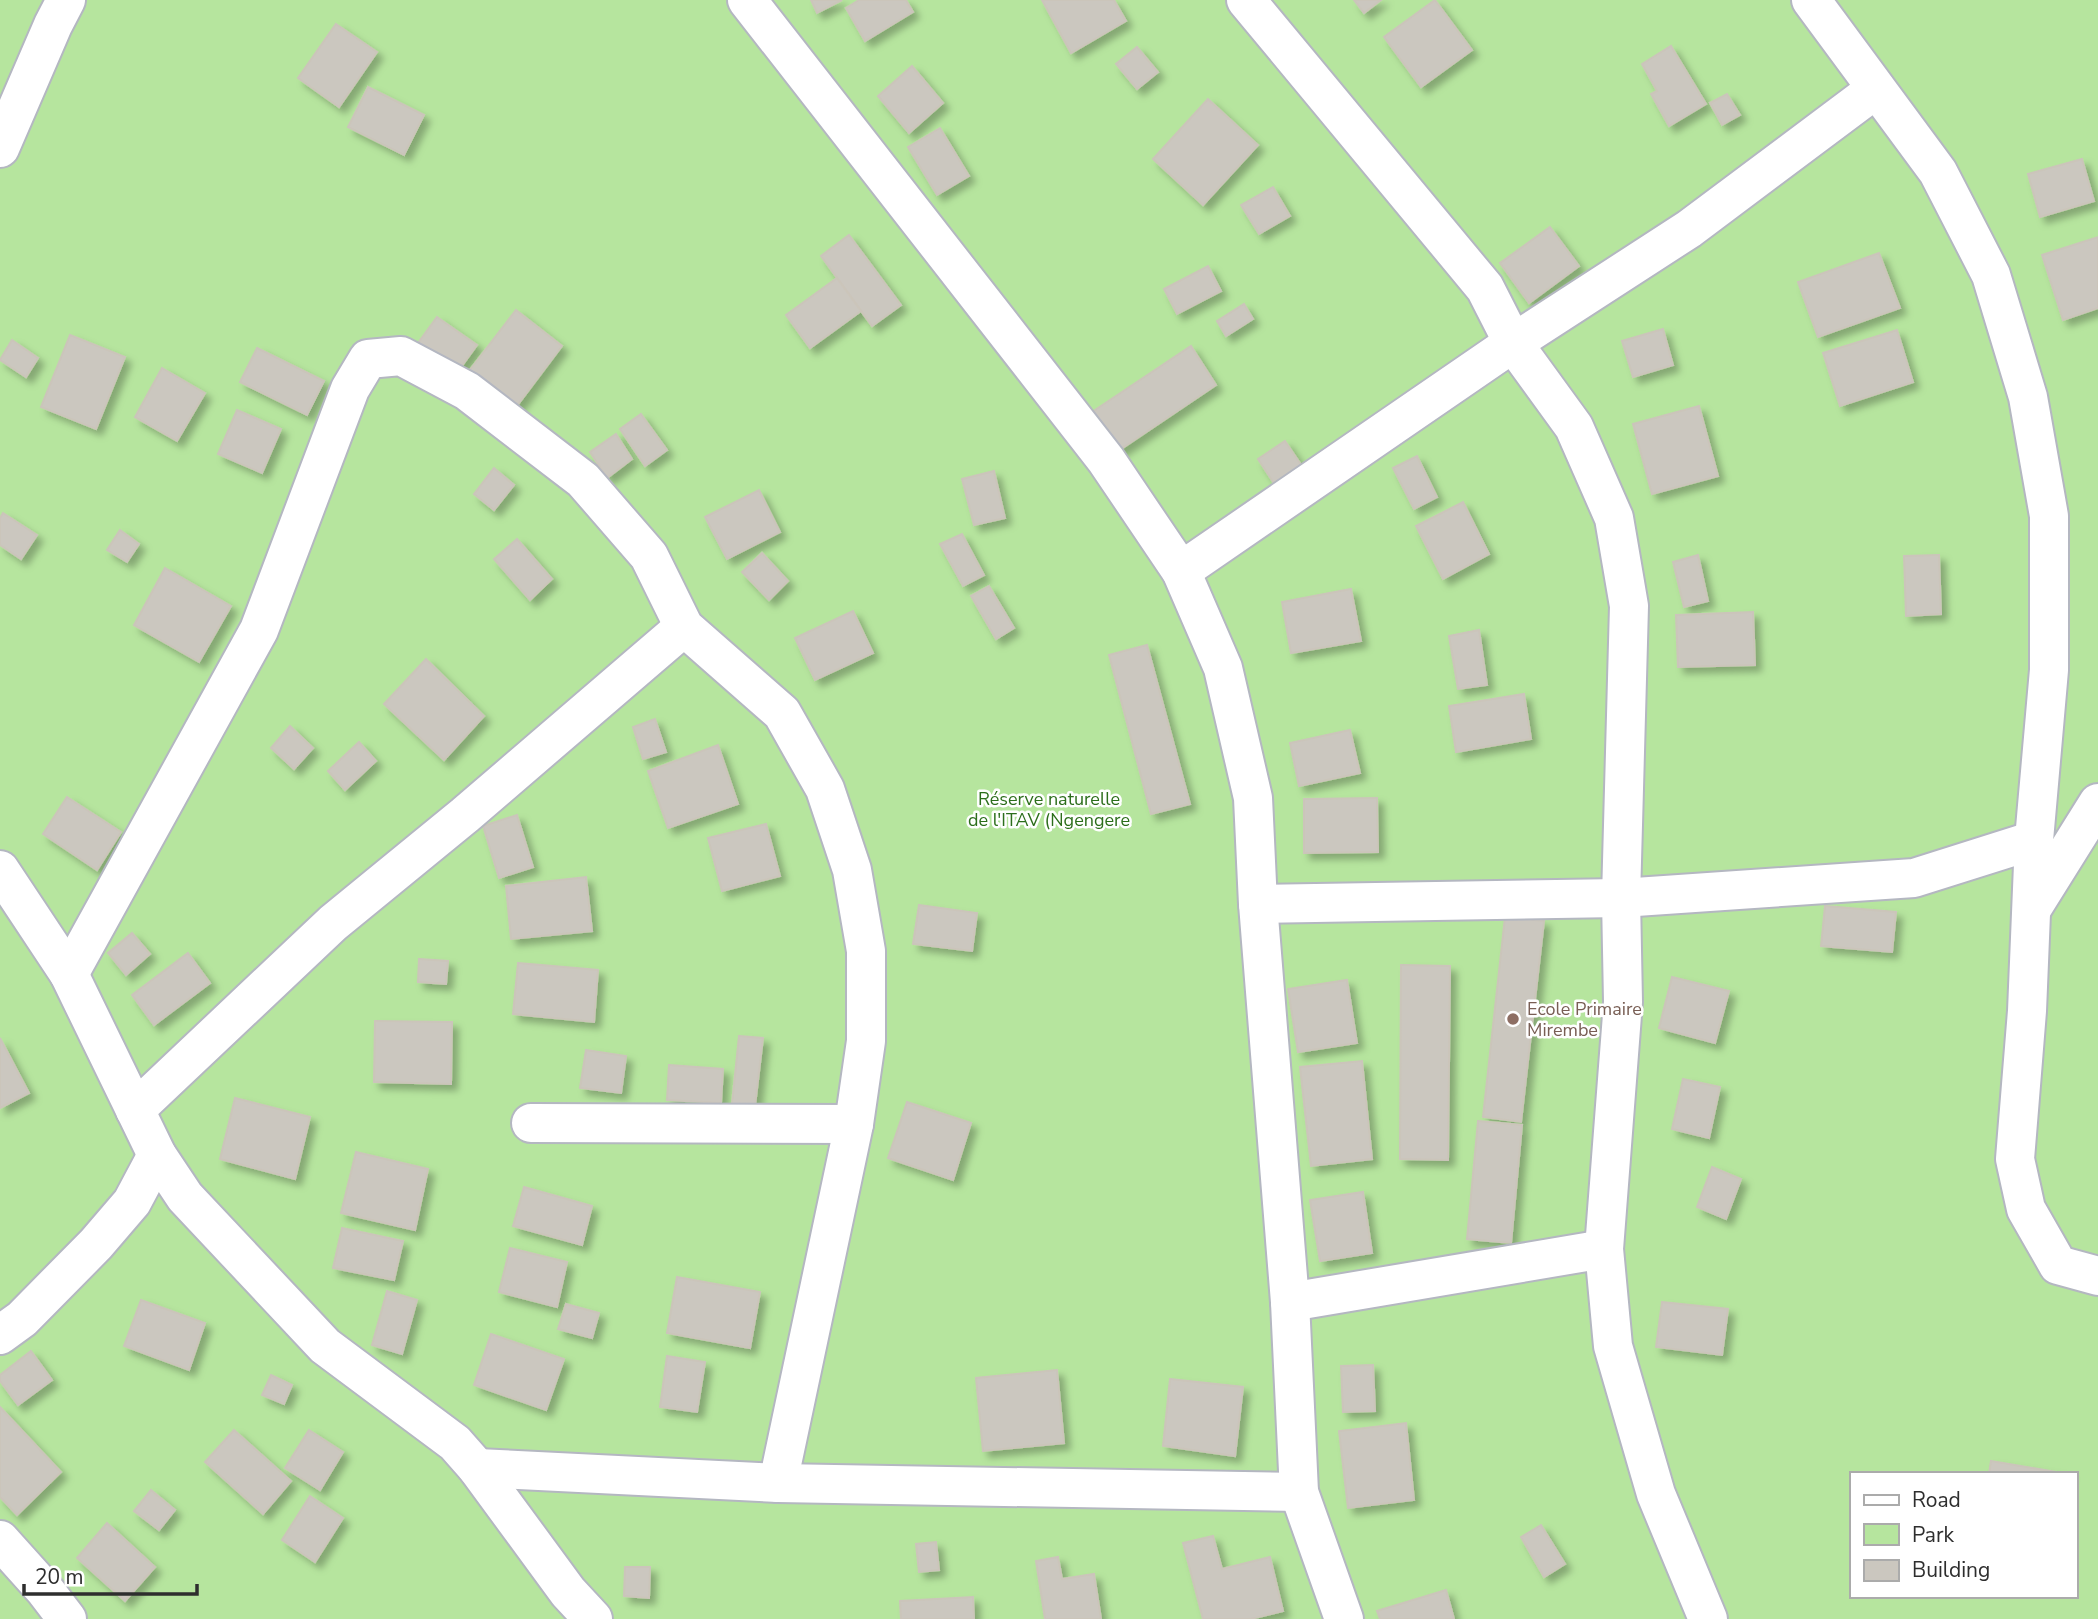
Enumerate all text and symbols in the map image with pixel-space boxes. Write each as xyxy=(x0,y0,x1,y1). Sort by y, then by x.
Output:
park label: Réserve naturelle de l'ITAV (Ngengere xyxy=(968,787,1130,832)
place label: Ecole Primaire Mirembe xyxy=(1527,997,1642,1042)
marker: Ecole Primaire Mirembe xyxy=(1505,1011,1521,1027)
legend xyxy=(1850,1472,2077,1598)
text: Road xyxy=(1912,1486,1961,1514)
text: Park xyxy=(1912,1521,1954,1549)
scale bar xyxy=(24,1552,198,1596)
text: Building xyxy=(1912,1556,1990,1584)
text: 20 m xyxy=(35,1563,84,1591)

